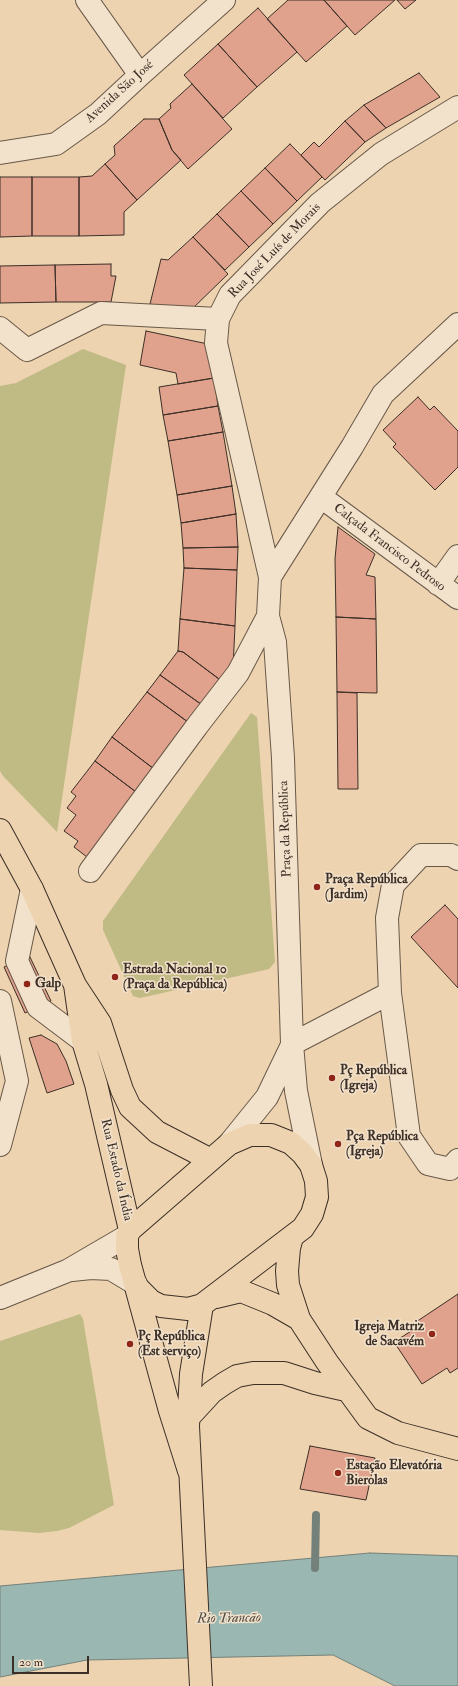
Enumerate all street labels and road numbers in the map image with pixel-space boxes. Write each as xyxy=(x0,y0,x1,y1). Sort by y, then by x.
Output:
street label: Avenida São José xyxy=(83,57,157,127)
street label: Rua José Luís de Morais xyxy=(226,200,324,302)
street label: Calçada Francisco Pedroso xyxy=(330,501,448,595)
street label: Praça da República xyxy=(277,780,295,878)
street label: Rua Estado da Índia xyxy=(97,1117,135,1223)

